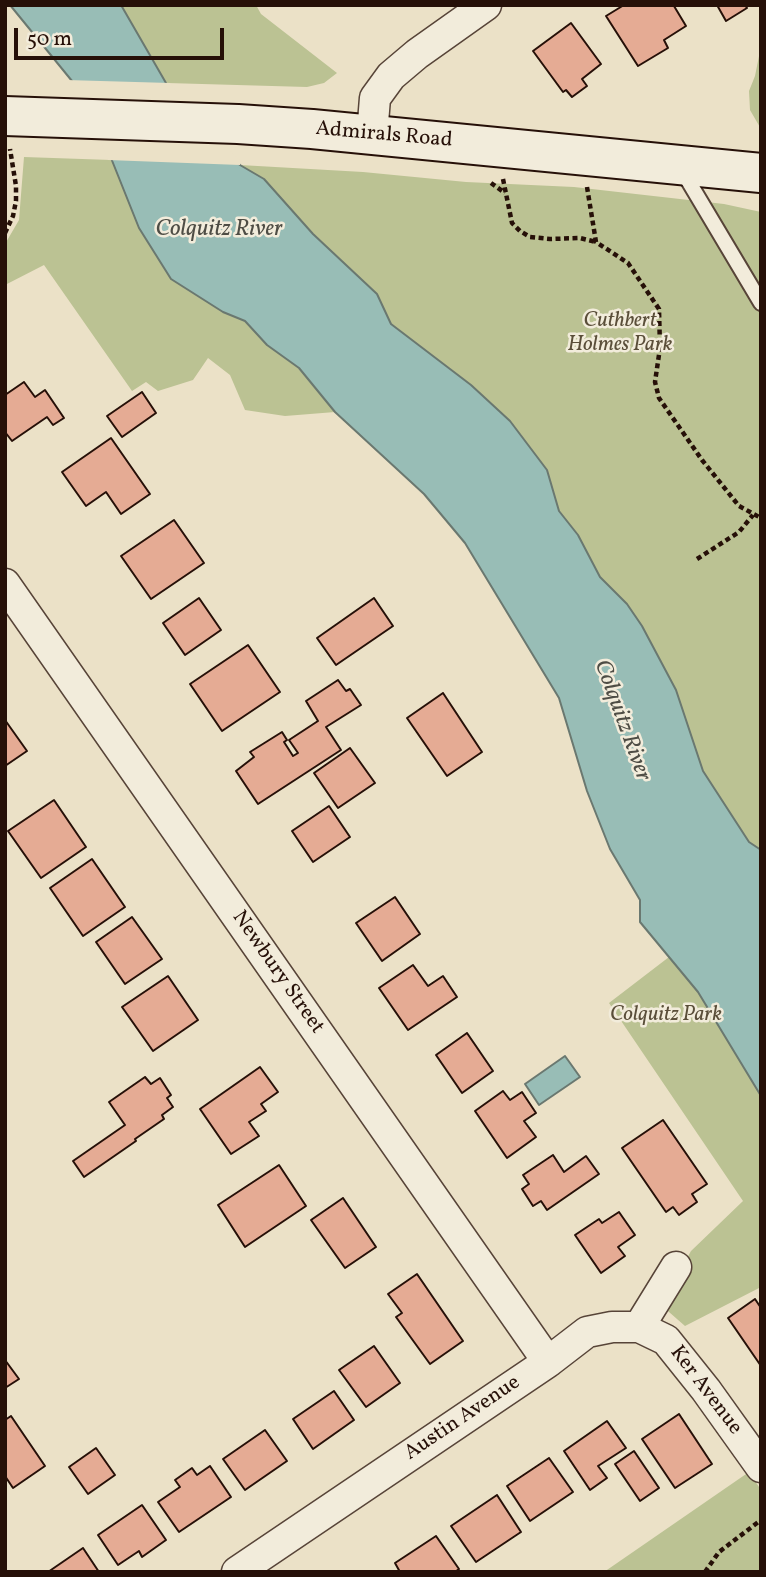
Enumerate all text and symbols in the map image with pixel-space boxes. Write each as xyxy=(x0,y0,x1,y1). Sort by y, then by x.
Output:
scale bar xyxy=(18,14,228,58)
text: 50 m xyxy=(27,25,72,54)
street label: Admirals Road xyxy=(315,117,453,155)
water label: Colquitz River xyxy=(155,217,283,245)
park label: Cuthbert Holmes Park xyxy=(567,309,673,359)
water label: Colquitz River xyxy=(586,657,656,785)
street label: Newbury Street xyxy=(225,907,329,1039)
park label: Colquitz Park xyxy=(610,1003,722,1029)
street label: Ker Avenue xyxy=(663,1341,747,1441)
street label: Austin Avenue xyxy=(400,1371,526,1467)

